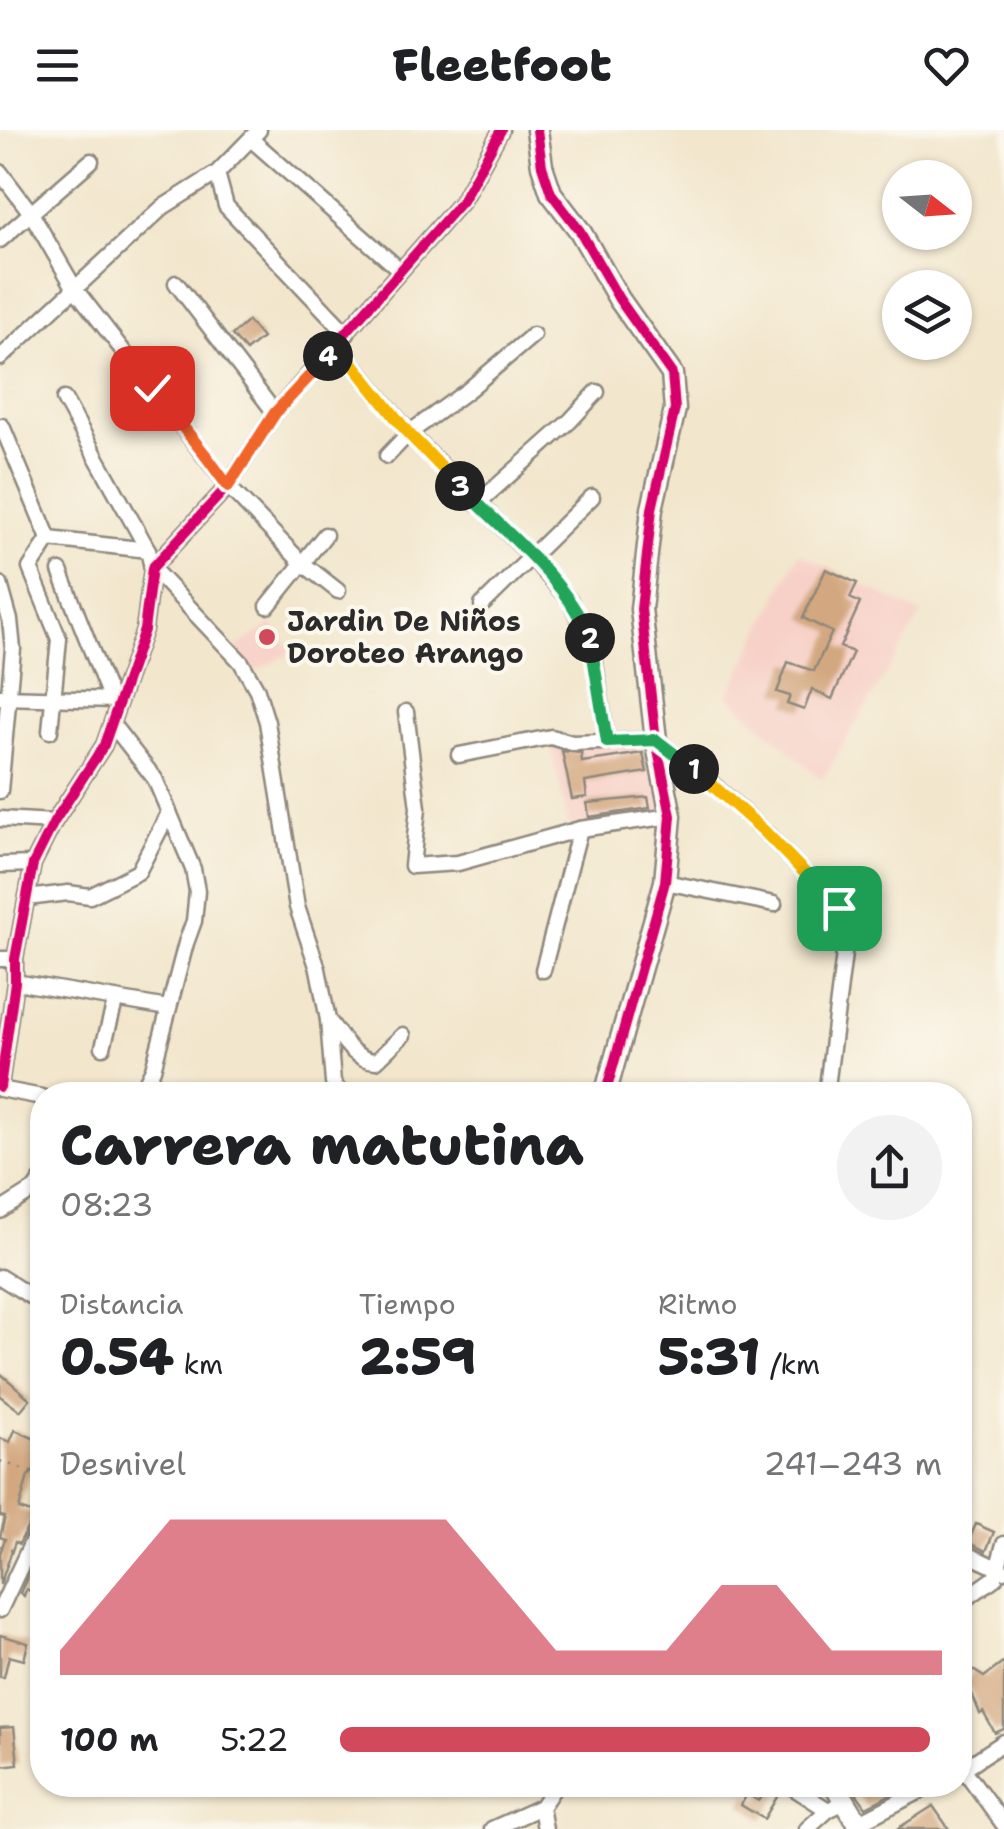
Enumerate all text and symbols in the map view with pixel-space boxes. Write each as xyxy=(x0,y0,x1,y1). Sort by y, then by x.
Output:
text: Fleetfoot xyxy=(392,35,612,95)
icon: menu xyxy=(30,38,85,93)
icon: heart xyxy=(919,38,974,93)
north arrow xyxy=(882,160,972,250)
map controls xyxy=(882,160,972,360)
button: layers xyxy=(882,270,972,360)
pin: 4 xyxy=(303,331,353,381)
text: 4 xyxy=(318,337,338,375)
pin xyxy=(110,346,195,431)
icon: check xyxy=(125,361,180,416)
pin: 3 xyxy=(435,461,485,511)
text: 3 xyxy=(450,467,470,505)
place label: Jardin De Niños Doroteo Arango xyxy=(287,602,524,672)
pin: 2 xyxy=(565,613,615,663)
text: 2 xyxy=(580,619,600,657)
marker: Jardin De Niños Doroteo Arango xyxy=(256,626,278,648)
pin: 1 xyxy=(669,744,719,794)
text: 1 xyxy=(688,750,700,788)
pin xyxy=(797,866,882,951)
icon: arrive xyxy=(812,881,867,936)
text: Carrera matutina xyxy=(60,1108,584,1182)
button: share xyxy=(837,1115,942,1220)
text: 08:23 xyxy=(60,1183,153,1226)
text: Distancia xyxy=(60,1285,183,1323)
text: Tiempo xyxy=(359,1285,456,1323)
text: Ritmo xyxy=(658,1285,738,1323)
text: 0.54 xyxy=(60,1323,174,1390)
text: 2:59 xyxy=(359,1323,476,1390)
text: 5:31 xyxy=(658,1323,760,1390)
text: km xyxy=(174,1345,223,1383)
text: /km xyxy=(760,1345,820,1383)
text: Desnivel xyxy=(60,1442,186,1485)
text: 241–243 m xyxy=(764,1442,942,1485)
text: 100 m xyxy=(60,1718,159,1761)
text: 5:22 xyxy=(220,1718,289,1761)

